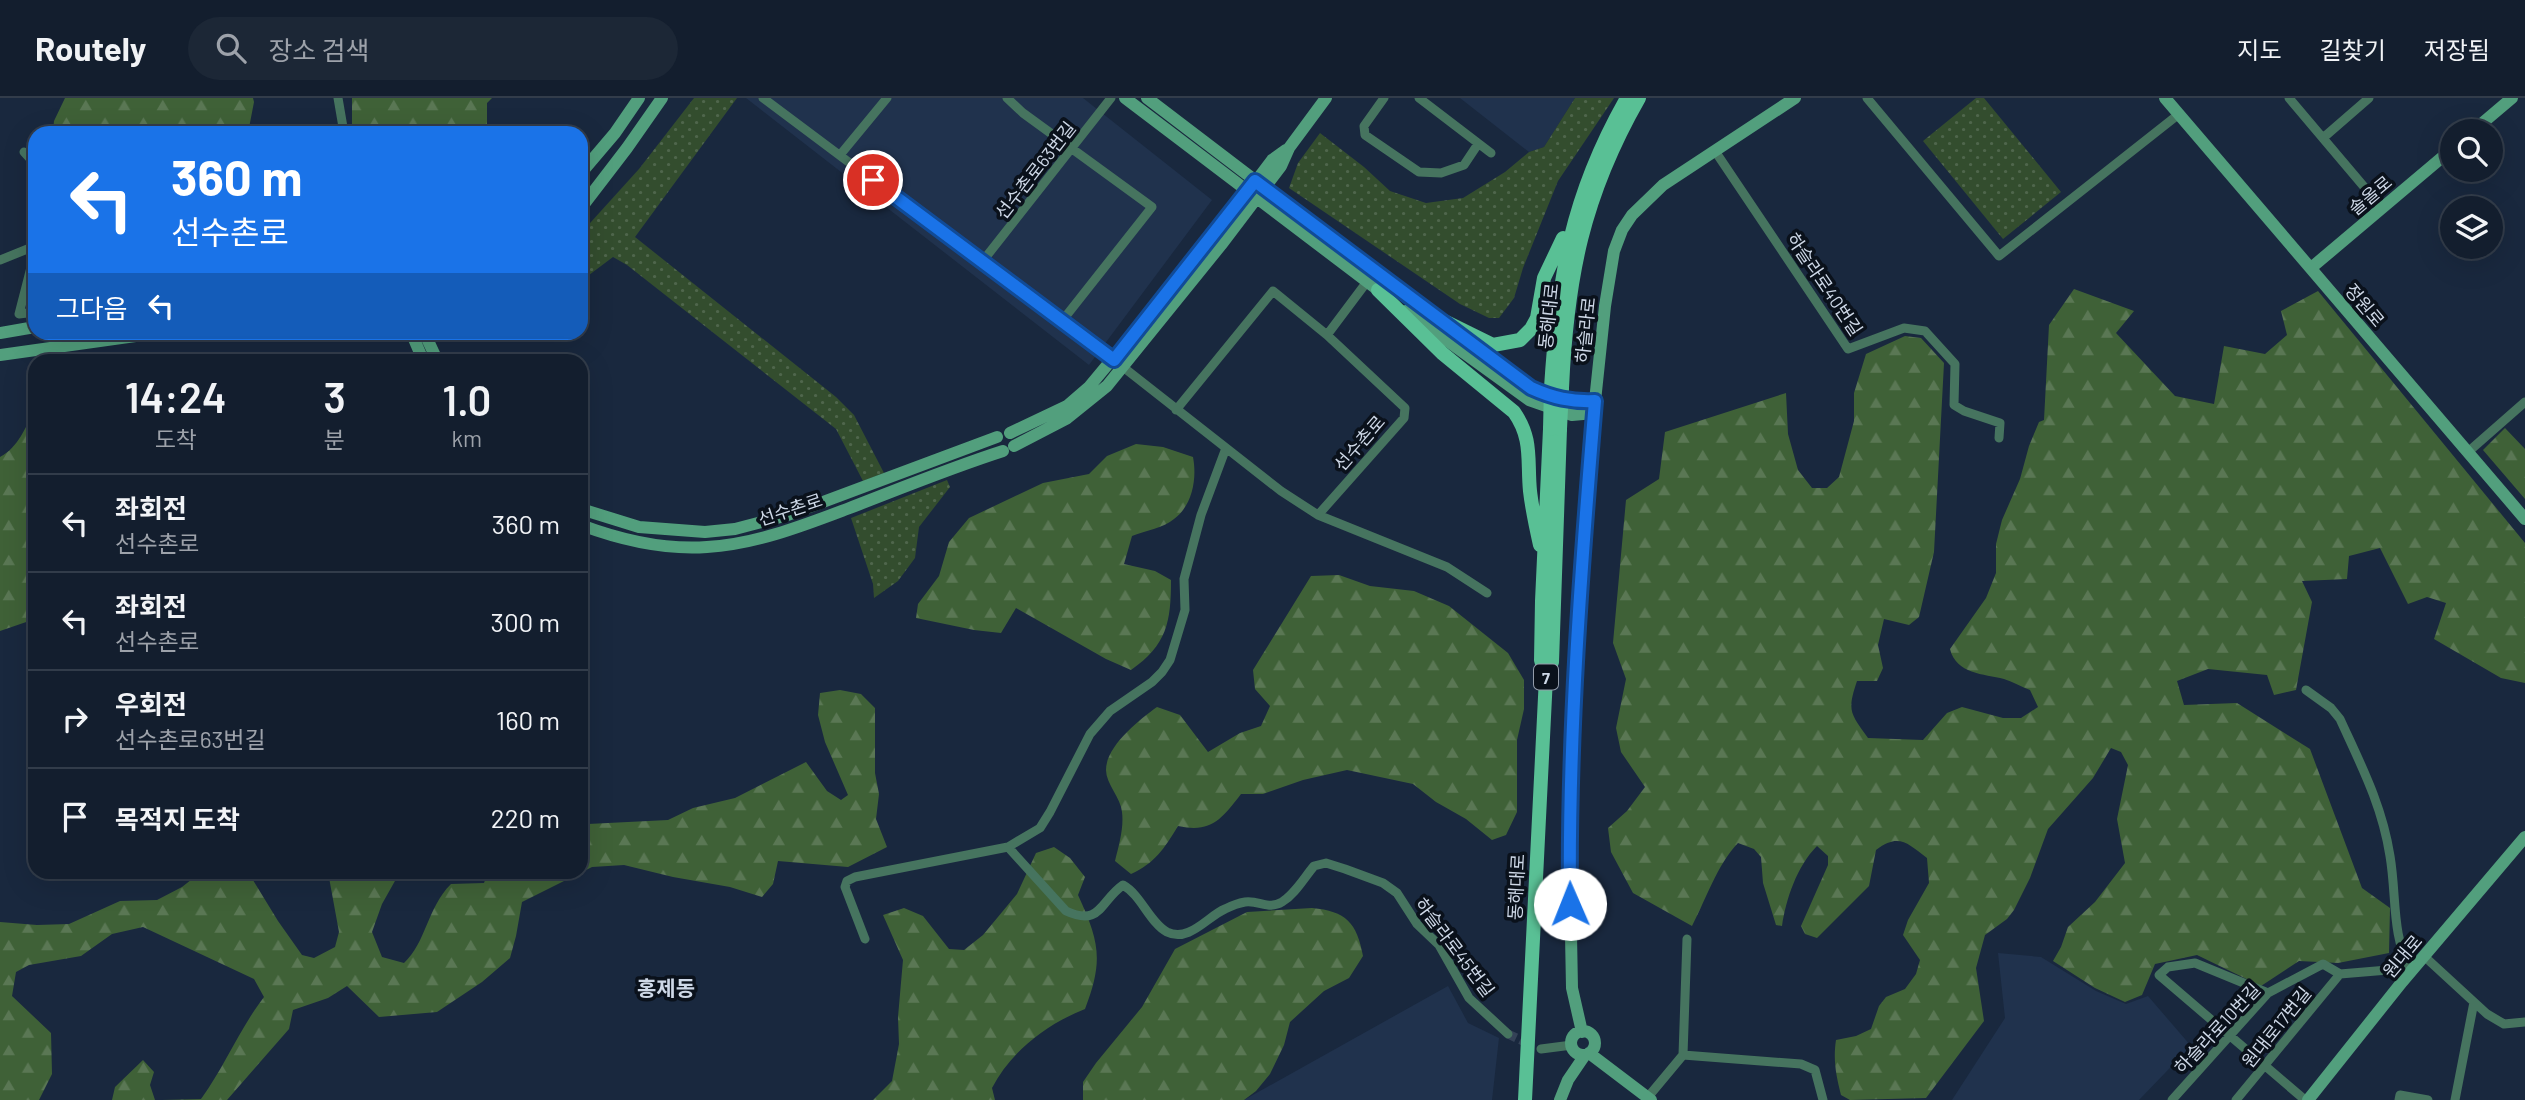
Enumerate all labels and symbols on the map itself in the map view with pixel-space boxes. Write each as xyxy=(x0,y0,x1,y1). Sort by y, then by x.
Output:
street label: 선수촌로63번길 xyxy=(990,117,1080,223)
pin xyxy=(843,150,903,210)
street label: 솔올로 xyxy=(2344,171,2396,219)
street label: 하슬라로40번길 xyxy=(1782,228,1868,340)
street label: 정원로 xyxy=(2341,279,2389,331)
street label: 동해대로 xyxy=(1534,282,1562,350)
street label: 하슬라로 xyxy=(1571,296,1599,364)
street label: 선수촌로 xyxy=(1329,411,1389,475)
street label: 선수촌로 xyxy=(755,488,825,530)
road number: 7 xyxy=(1534,664,1558,690)
street label: 동해대로 xyxy=(1503,853,1529,921)
position arrow xyxy=(1533,867,1607,941)
street label: 하슬라로45번길 xyxy=(1411,893,1499,1001)
street label: 원대로 xyxy=(2378,930,2426,982)
district label: 홍제동 xyxy=(637,975,695,1000)
street label: 하슬라로10번길 xyxy=(2169,978,2265,1078)
street label: 원대로17번길 xyxy=(2237,982,2315,1072)

